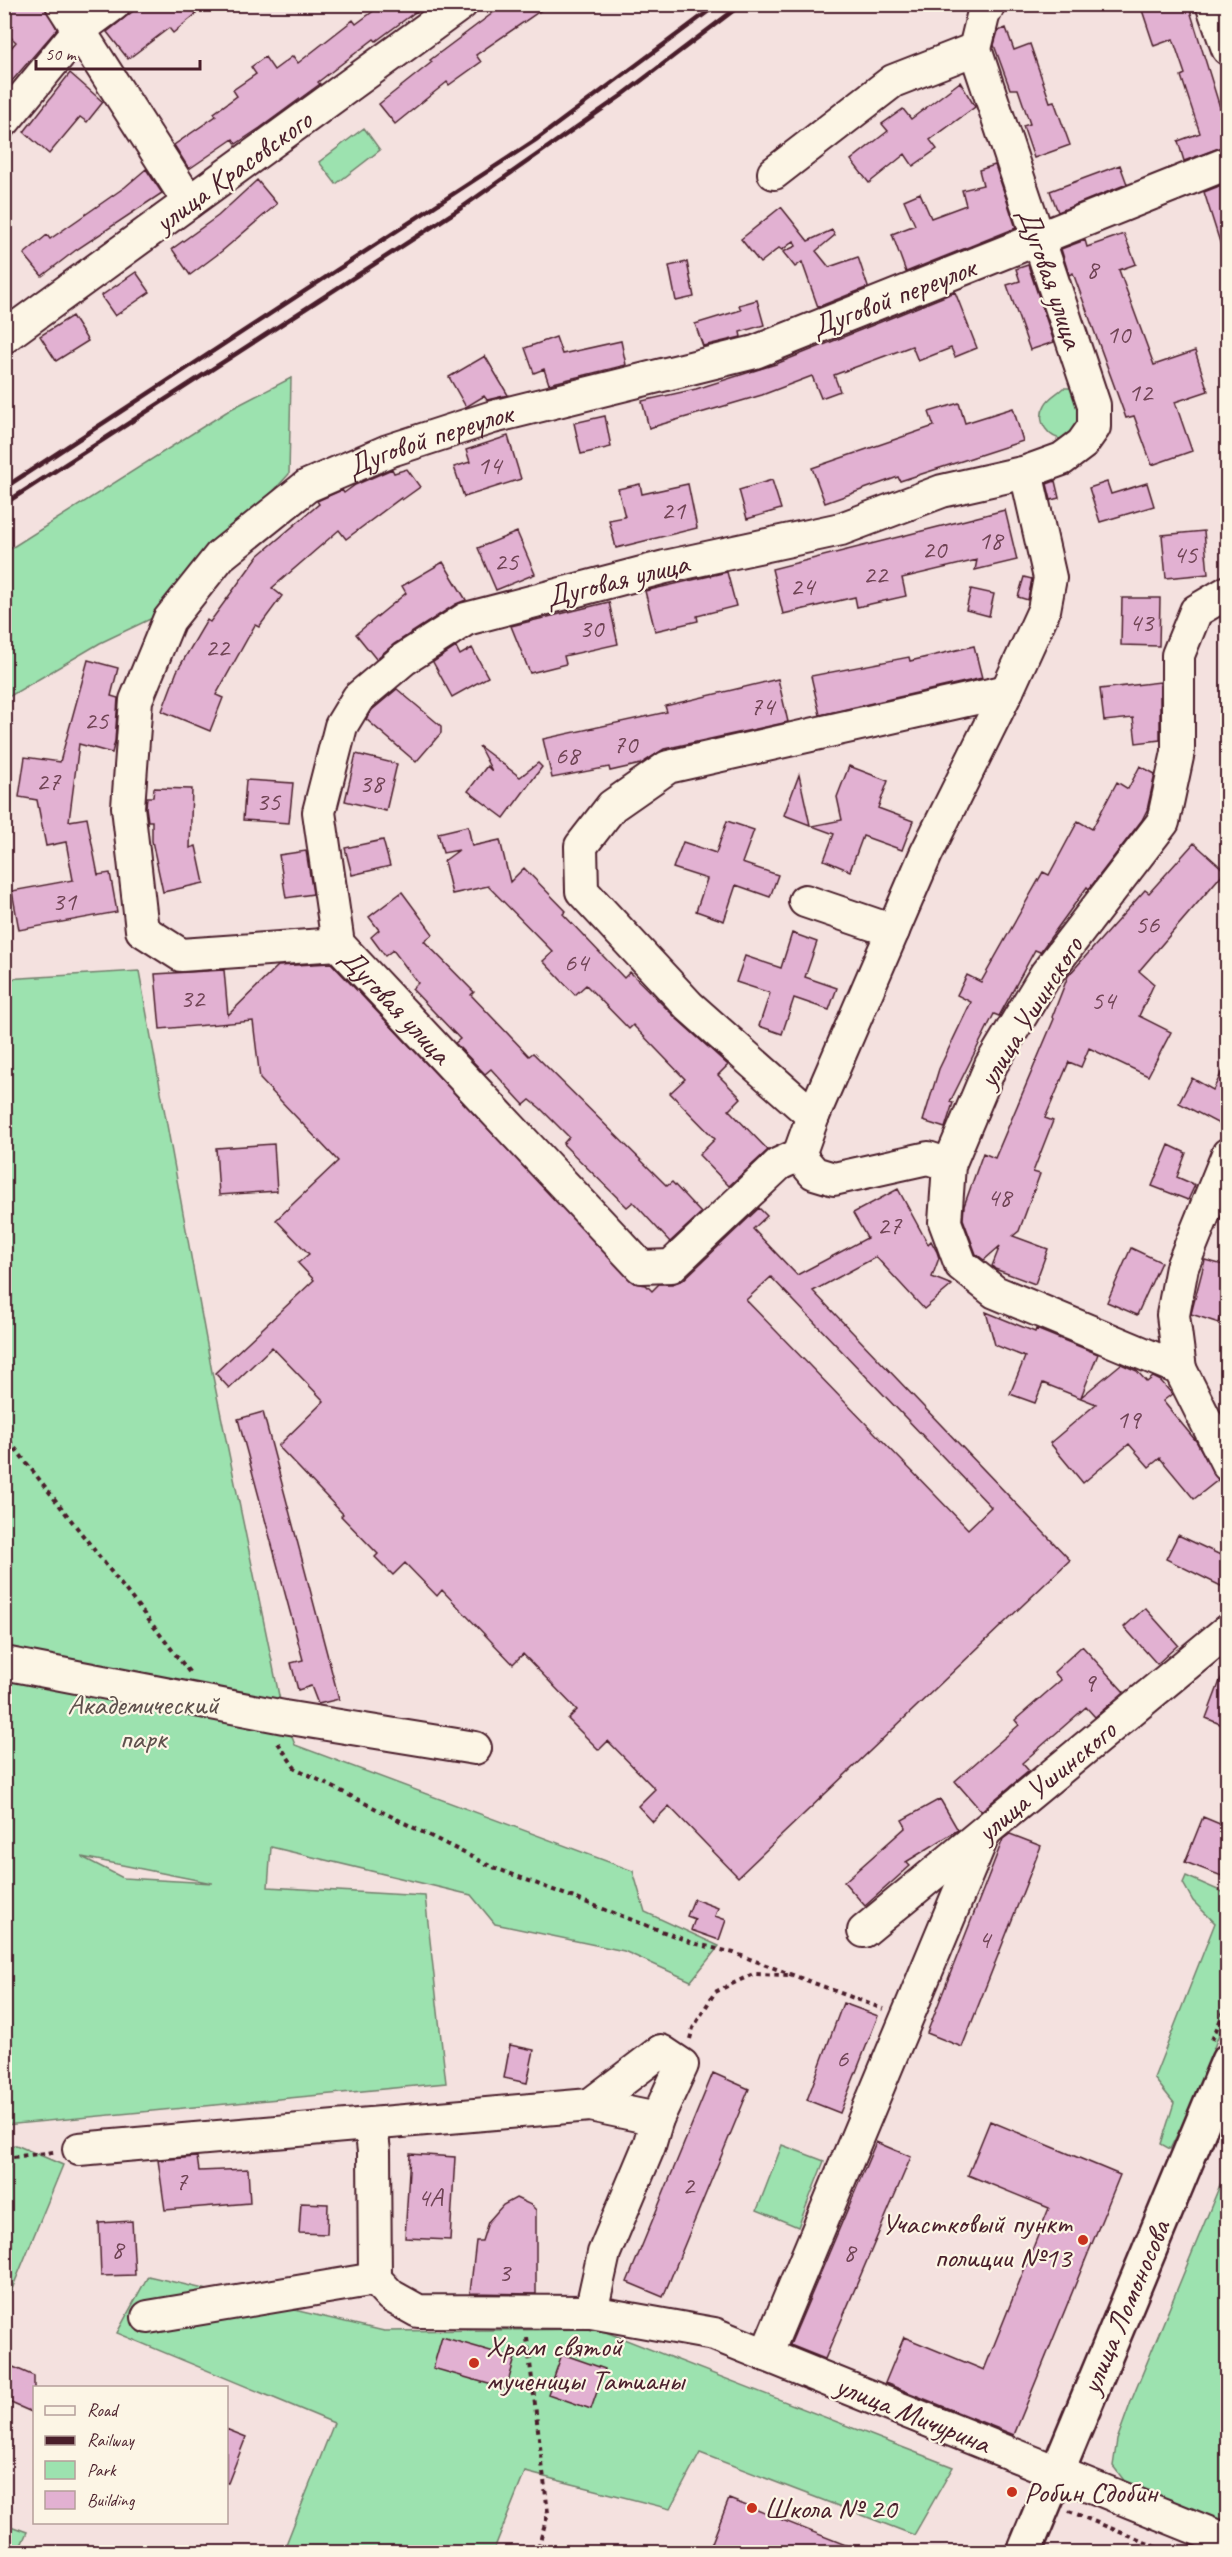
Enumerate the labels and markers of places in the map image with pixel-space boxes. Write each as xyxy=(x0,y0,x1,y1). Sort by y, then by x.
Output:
place label: Участковый пункт полиции №13 xyxy=(881,2204,1074,2276)
marker: Участковый пункт полиции №13 xyxy=(1076,2233,1090,2247)
place label: Храм святой мученицы Татианы xyxy=(486,2327,686,2399)
marker: Храм святой мученицы Татианы xyxy=(467,2356,481,2370)
place label: Робин Сдобин xyxy=(1024,2473,1159,2511)
marker: Робин Сдобин xyxy=(1005,2485,1019,2499)
place label: Школа № 20 xyxy=(764,2489,899,2527)
marker: Школа № 20 xyxy=(745,2501,759,2515)

